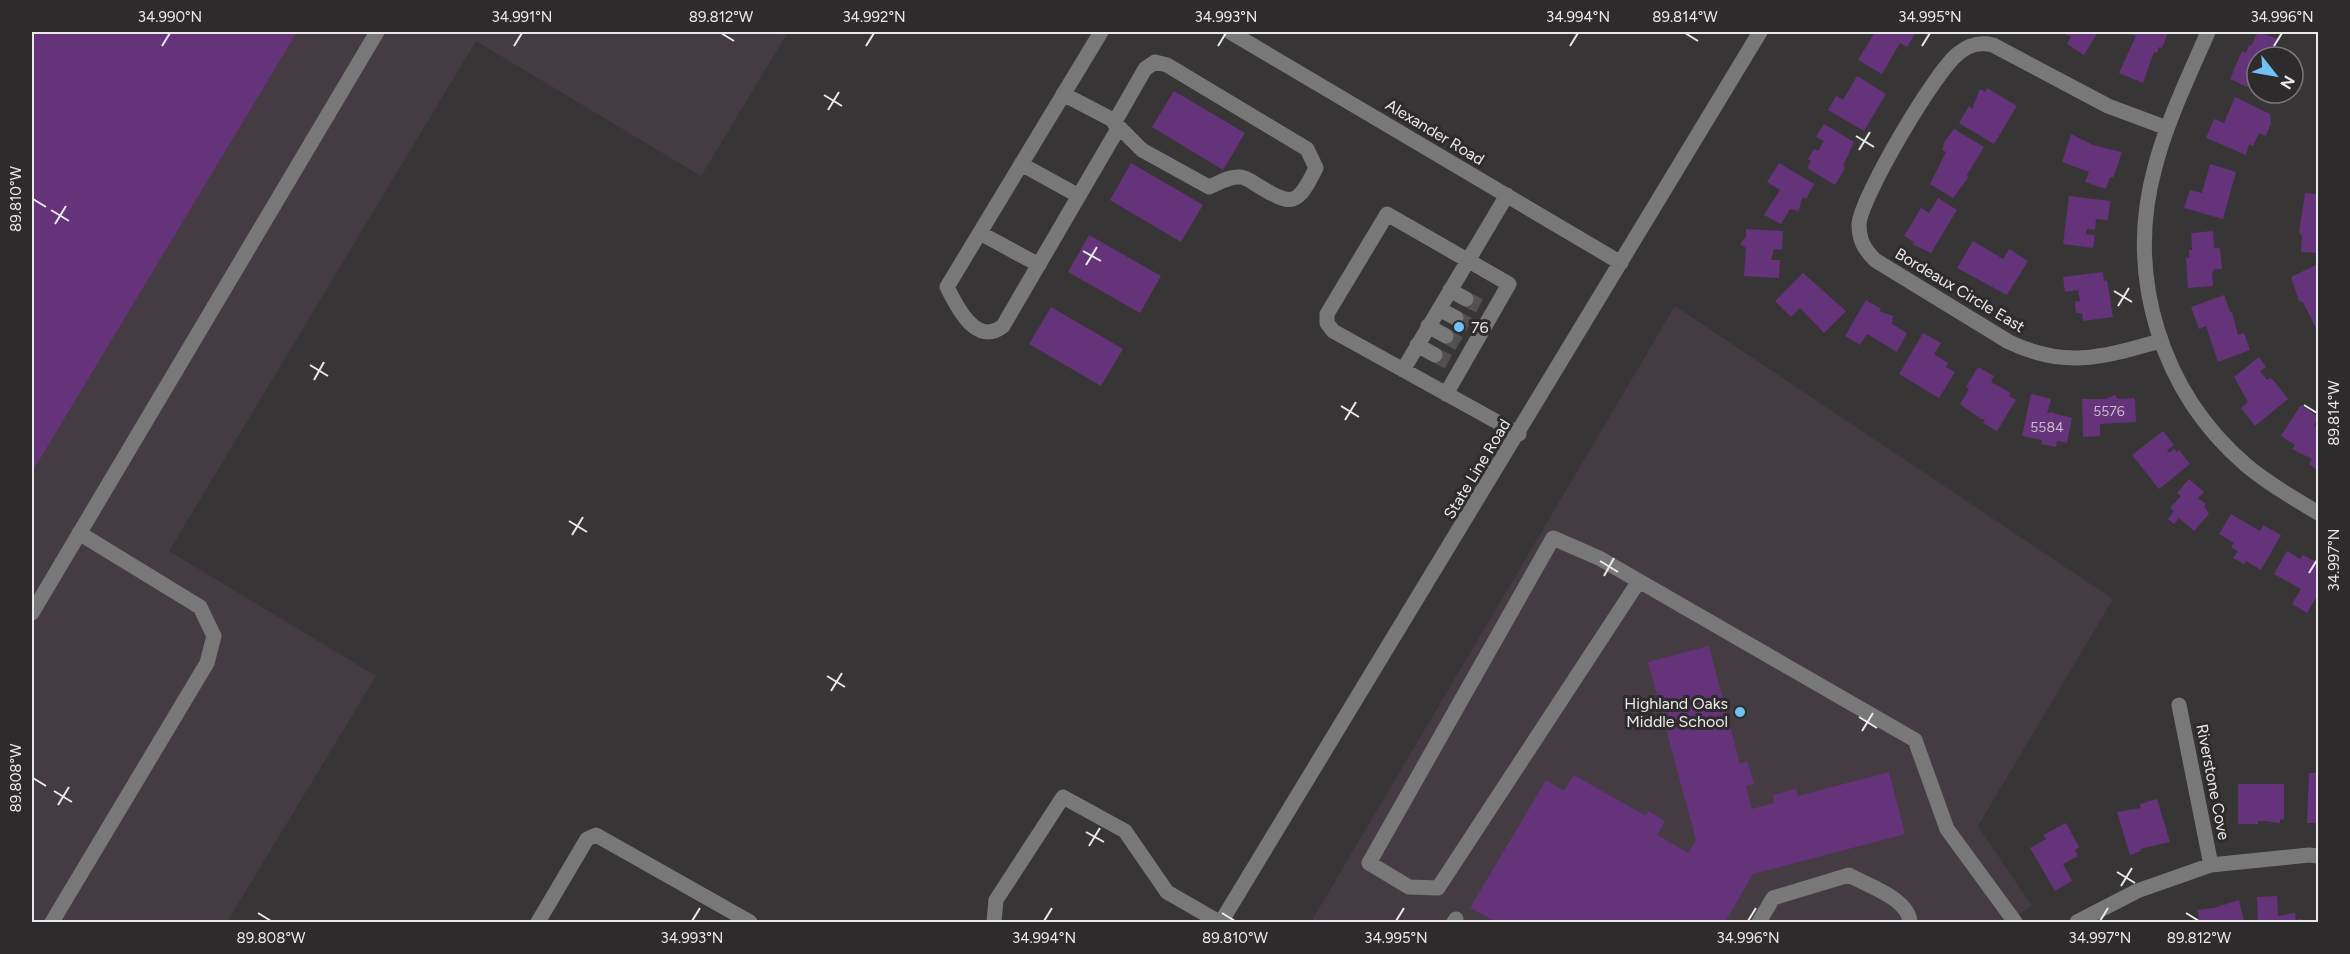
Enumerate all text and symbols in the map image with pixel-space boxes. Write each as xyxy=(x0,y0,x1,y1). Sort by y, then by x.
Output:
text: 34.990°N xyxy=(138,8,202,26)
text: 34.991°N xyxy=(492,8,552,26)
text: 89.812°W xyxy=(689,8,754,26)
text: 34.992°N xyxy=(842,8,906,26)
text: 34.993°N xyxy=(1195,8,1257,26)
text: 34.994°N xyxy=(1546,8,1610,26)
text: 89.814°W xyxy=(1652,8,1718,26)
text: 34.995°N xyxy=(1898,8,1962,26)
text: 34.996°N xyxy=(2250,8,2314,26)
north arrow xyxy=(2245,45,2305,105)
text: N xyxy=(2276,72,2299,93)
street label: Alexander Road xyxy=(1382,95,1488,169)
text: 89.810°W xyxy=(7,166,25,232)
street label: Bordeaux Circle East xyxy=(1892,244,2028,336)
place label: 76 xyxy=(1471,318,1489,337)
marker: 76 xyxy=(1452,320,1466,334)
text: 89.814°W xyxy=(2325,380,2343,446)
house number: 5576 xyxy=(2093,403,2125,420)
street label: State Line Road xyxy=(1440,416,1514,522)
house number: 5584 xyxy=(2030,419,2064,436)
text: 34.997°N xyxy=(2325,529,2343,591)
place label: Highland Oaks Middle School xyxy=(1624,694,1728,731)
marker: Highland Oaks Middle School xyxy=(1733,705,1747,719)
street label: Riverstone Cove xyxy=(2192,722,2234,842)
text: 89.808°W xyxy=(7,743,25,812)
text: 89.808°W xyxy=(237,929,306,947)
text: 34.993°N xyxy=(661,929,723,947)
text: 34.994°N xyxy=(1012,929,1076,947)
text: 89.810°W xyxy=(1202,929,1268,947)
text: 34.995°N xyxy=(1364,929,1428,947)
text: 34.996°N xyxy=(1716,929,1780,947)
text: 34.997°N xyxy=(2069,929,2131,947)
text: 89.812°W xyxy=(2167,929,2232,947)

